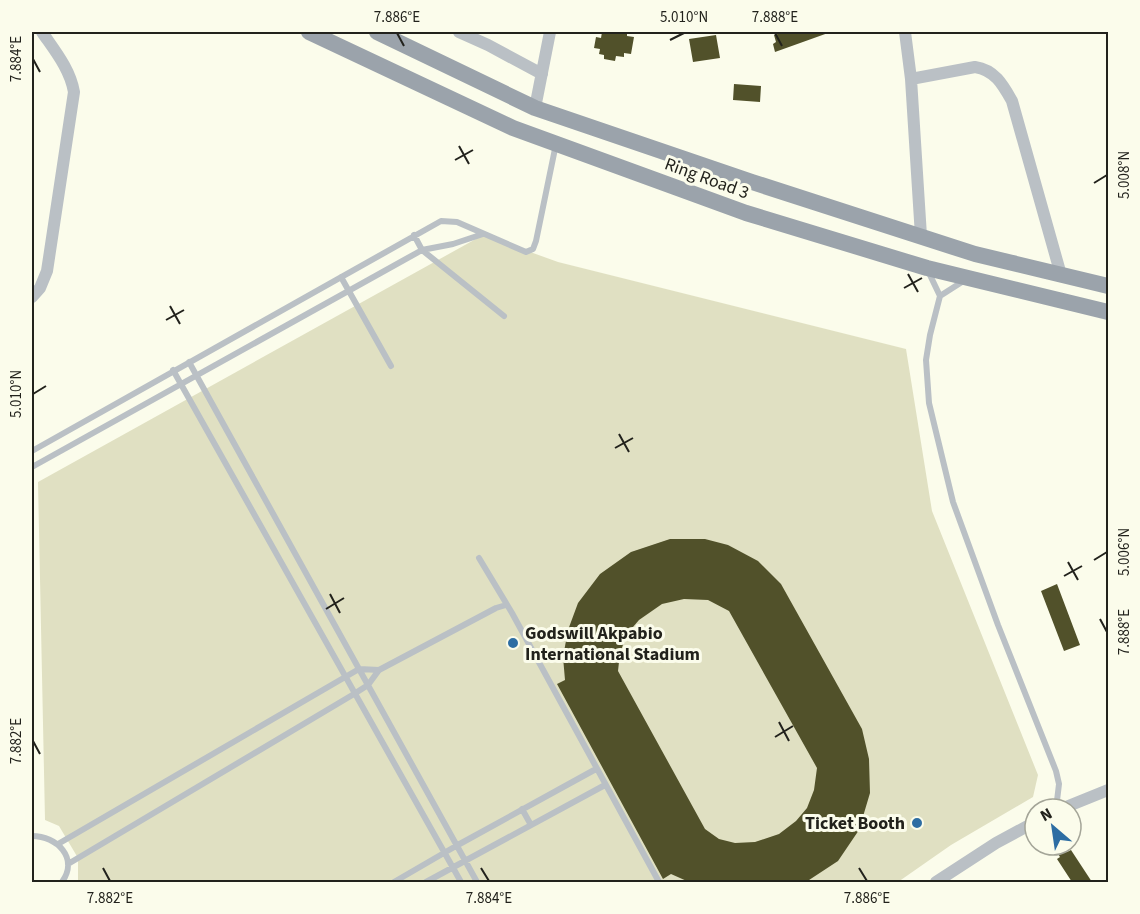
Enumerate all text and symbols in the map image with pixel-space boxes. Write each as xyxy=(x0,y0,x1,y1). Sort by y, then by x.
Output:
text: 7.886°E xyxy=(374,7,420,28)
text: 5.010°N xyxy=(660,7,708,28)
text: 7.888°E xyxy=(752,7,798,28)
text: 7.884°E xyxy=(6,36,27,82)
text: 5.008°N xyxy=(1114,151,1135,199)
street label: Ring Road 3 xyxy=(661,152,753,205)
text: 5.010°N xyxy=(6,370,27,418)
text: 5.006°N xyxy=(1114,528,1135,576)
text: 7.888°E xyxy=(1114,609,1135,655)
place label: Godswill Akpabio International Stadium xyxy=(525,621,700,667)
marker: Godswill Akpabio International Stadium xyxy=(506,636,520,650)
text: 7.882°E xyxy=(6,718,27,764)
north arrow xyxy=(1023,797,1083,857)
text: N xyxy=(1036,803,1056,827)
place label: Ticket Booth xyxy=(805,811,905,836)
marker: Ticket Booth xyxy=(910,816,924,830)
text: 7.882°E xyxy=(87,888,133,909)
text: 7.884°E xyxy=(466,888,512,909)
text: 7.886°E xyxy=(844,888,890,909)

